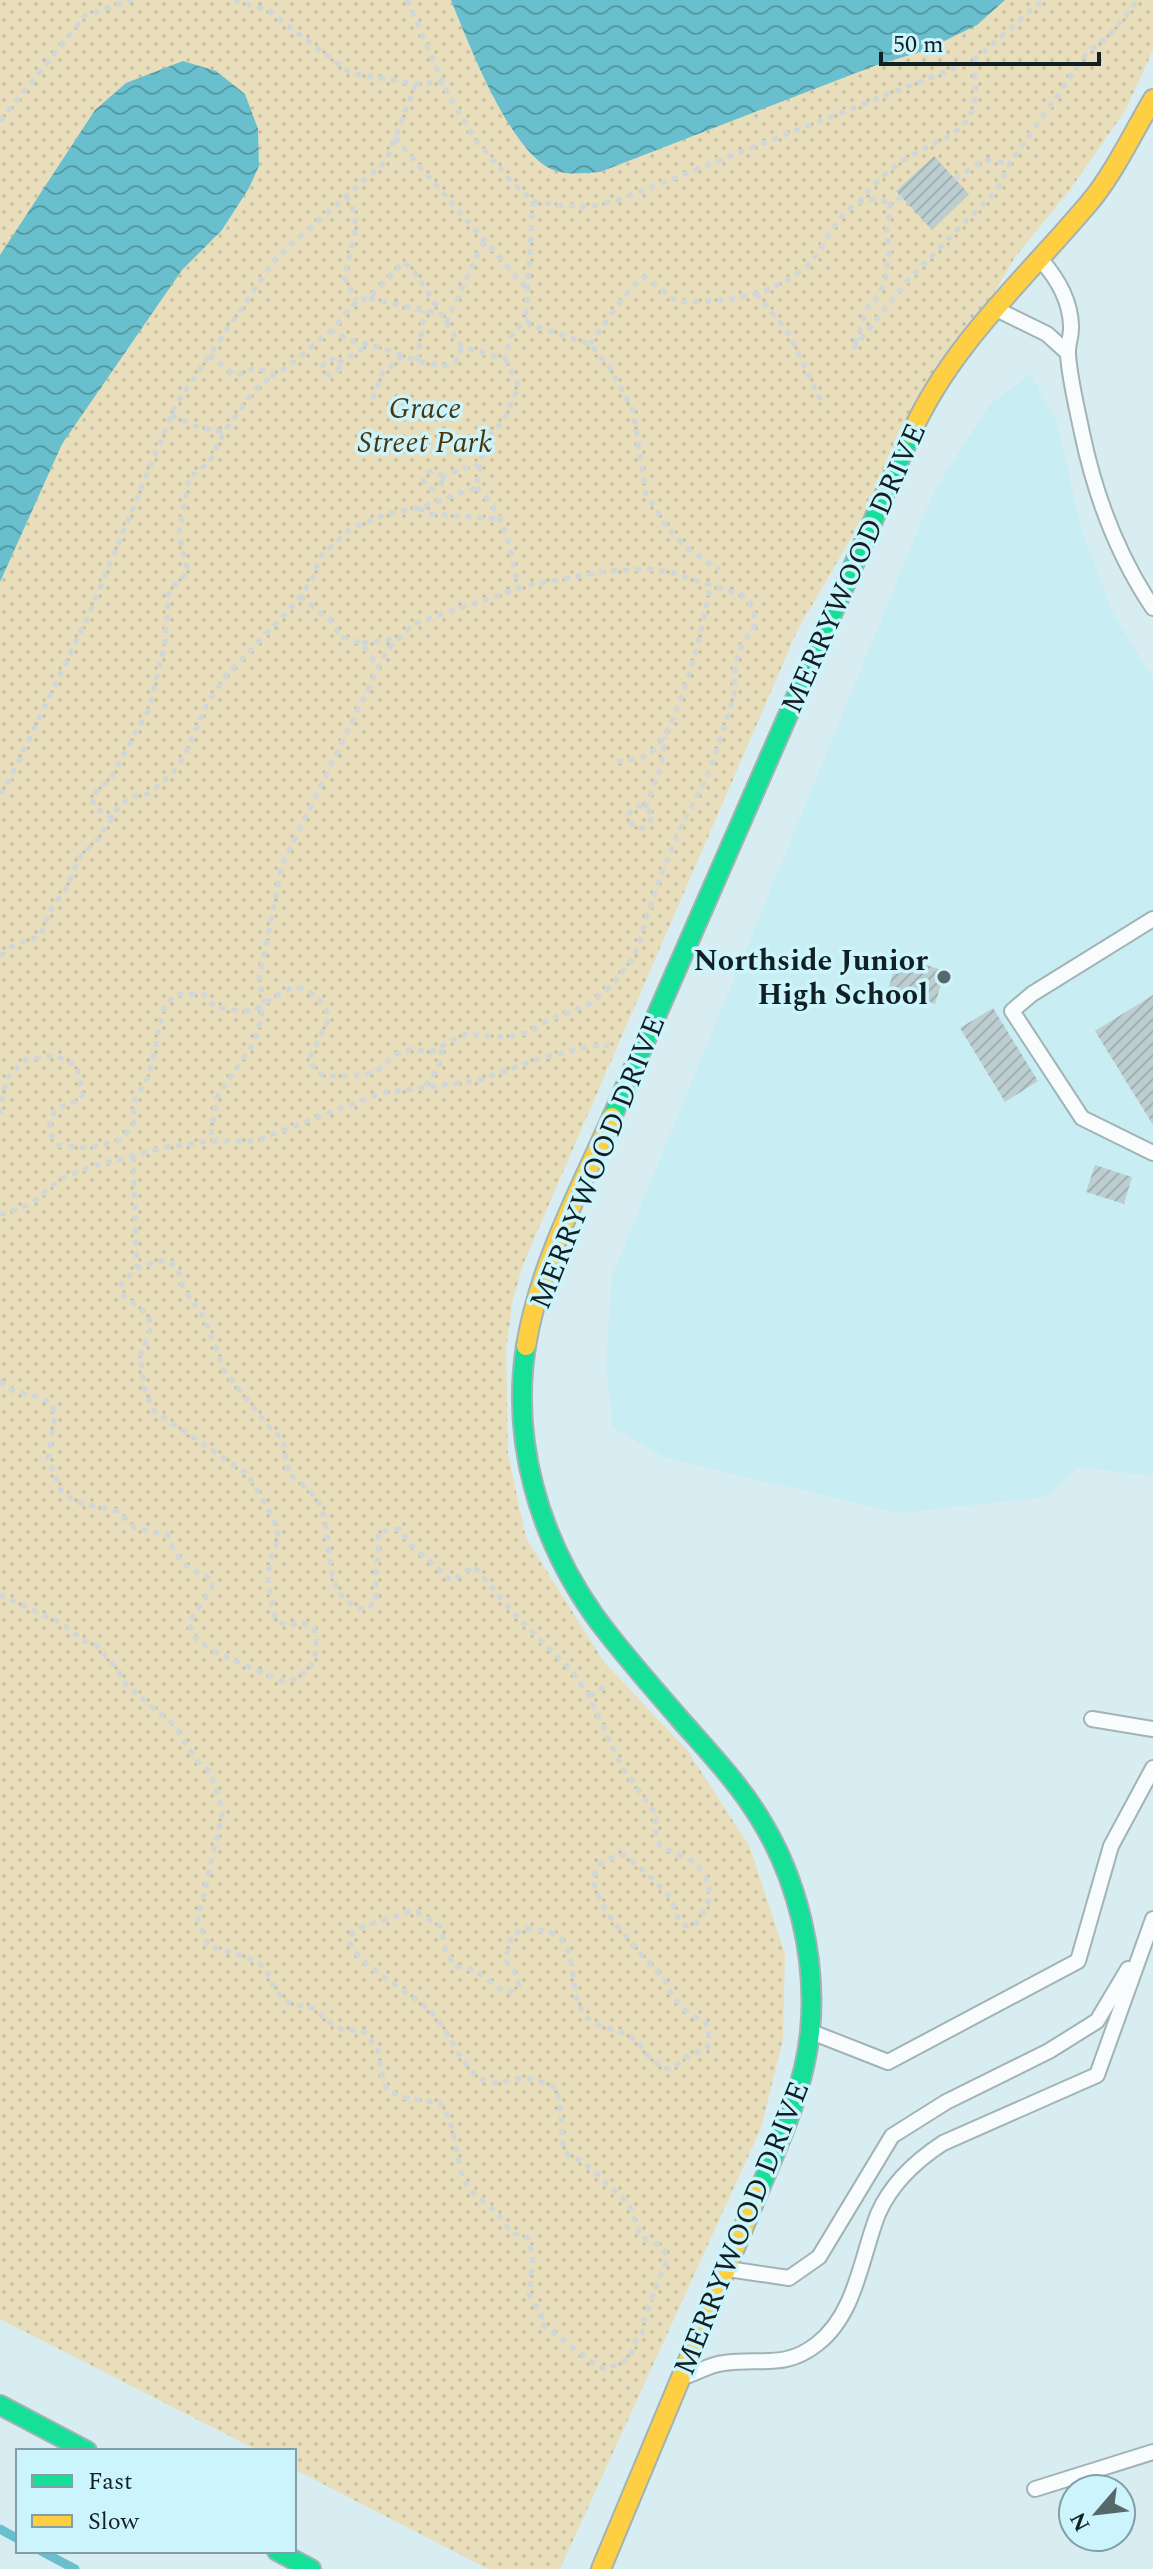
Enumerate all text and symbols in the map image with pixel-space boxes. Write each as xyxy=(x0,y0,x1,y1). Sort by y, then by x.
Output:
scale bar xyxy=(881,16,1099,66)
text: 50 m xyxy=(893,27,944,63)
park label: Grace Street Park xyxy=(358,386,492,466)
street label: MERRYWOOD DRIVE xyxy=(769,416,939,721)
place label: Northside Junior High School xyxy=(693,938,928,1018)
marker: Northside Junior High School xyxy=(935,968,953,986)
street label: MERRYWOOD DRIVE xyxy=(518,1008,678,1316)
street label: MERRYWOOD DRIVE xyxy=(662,2074,822,2382)
legend xyxy=(16,2449,296,2553)
text: Fast xyxy=(88,2464,133,2500)
north arrow xyxy=(1057,2473,1137,2553)
text: Slow xyxy=(88,2504,140,2540)
text: N xyxy=(1062,2506,1099,2537)

